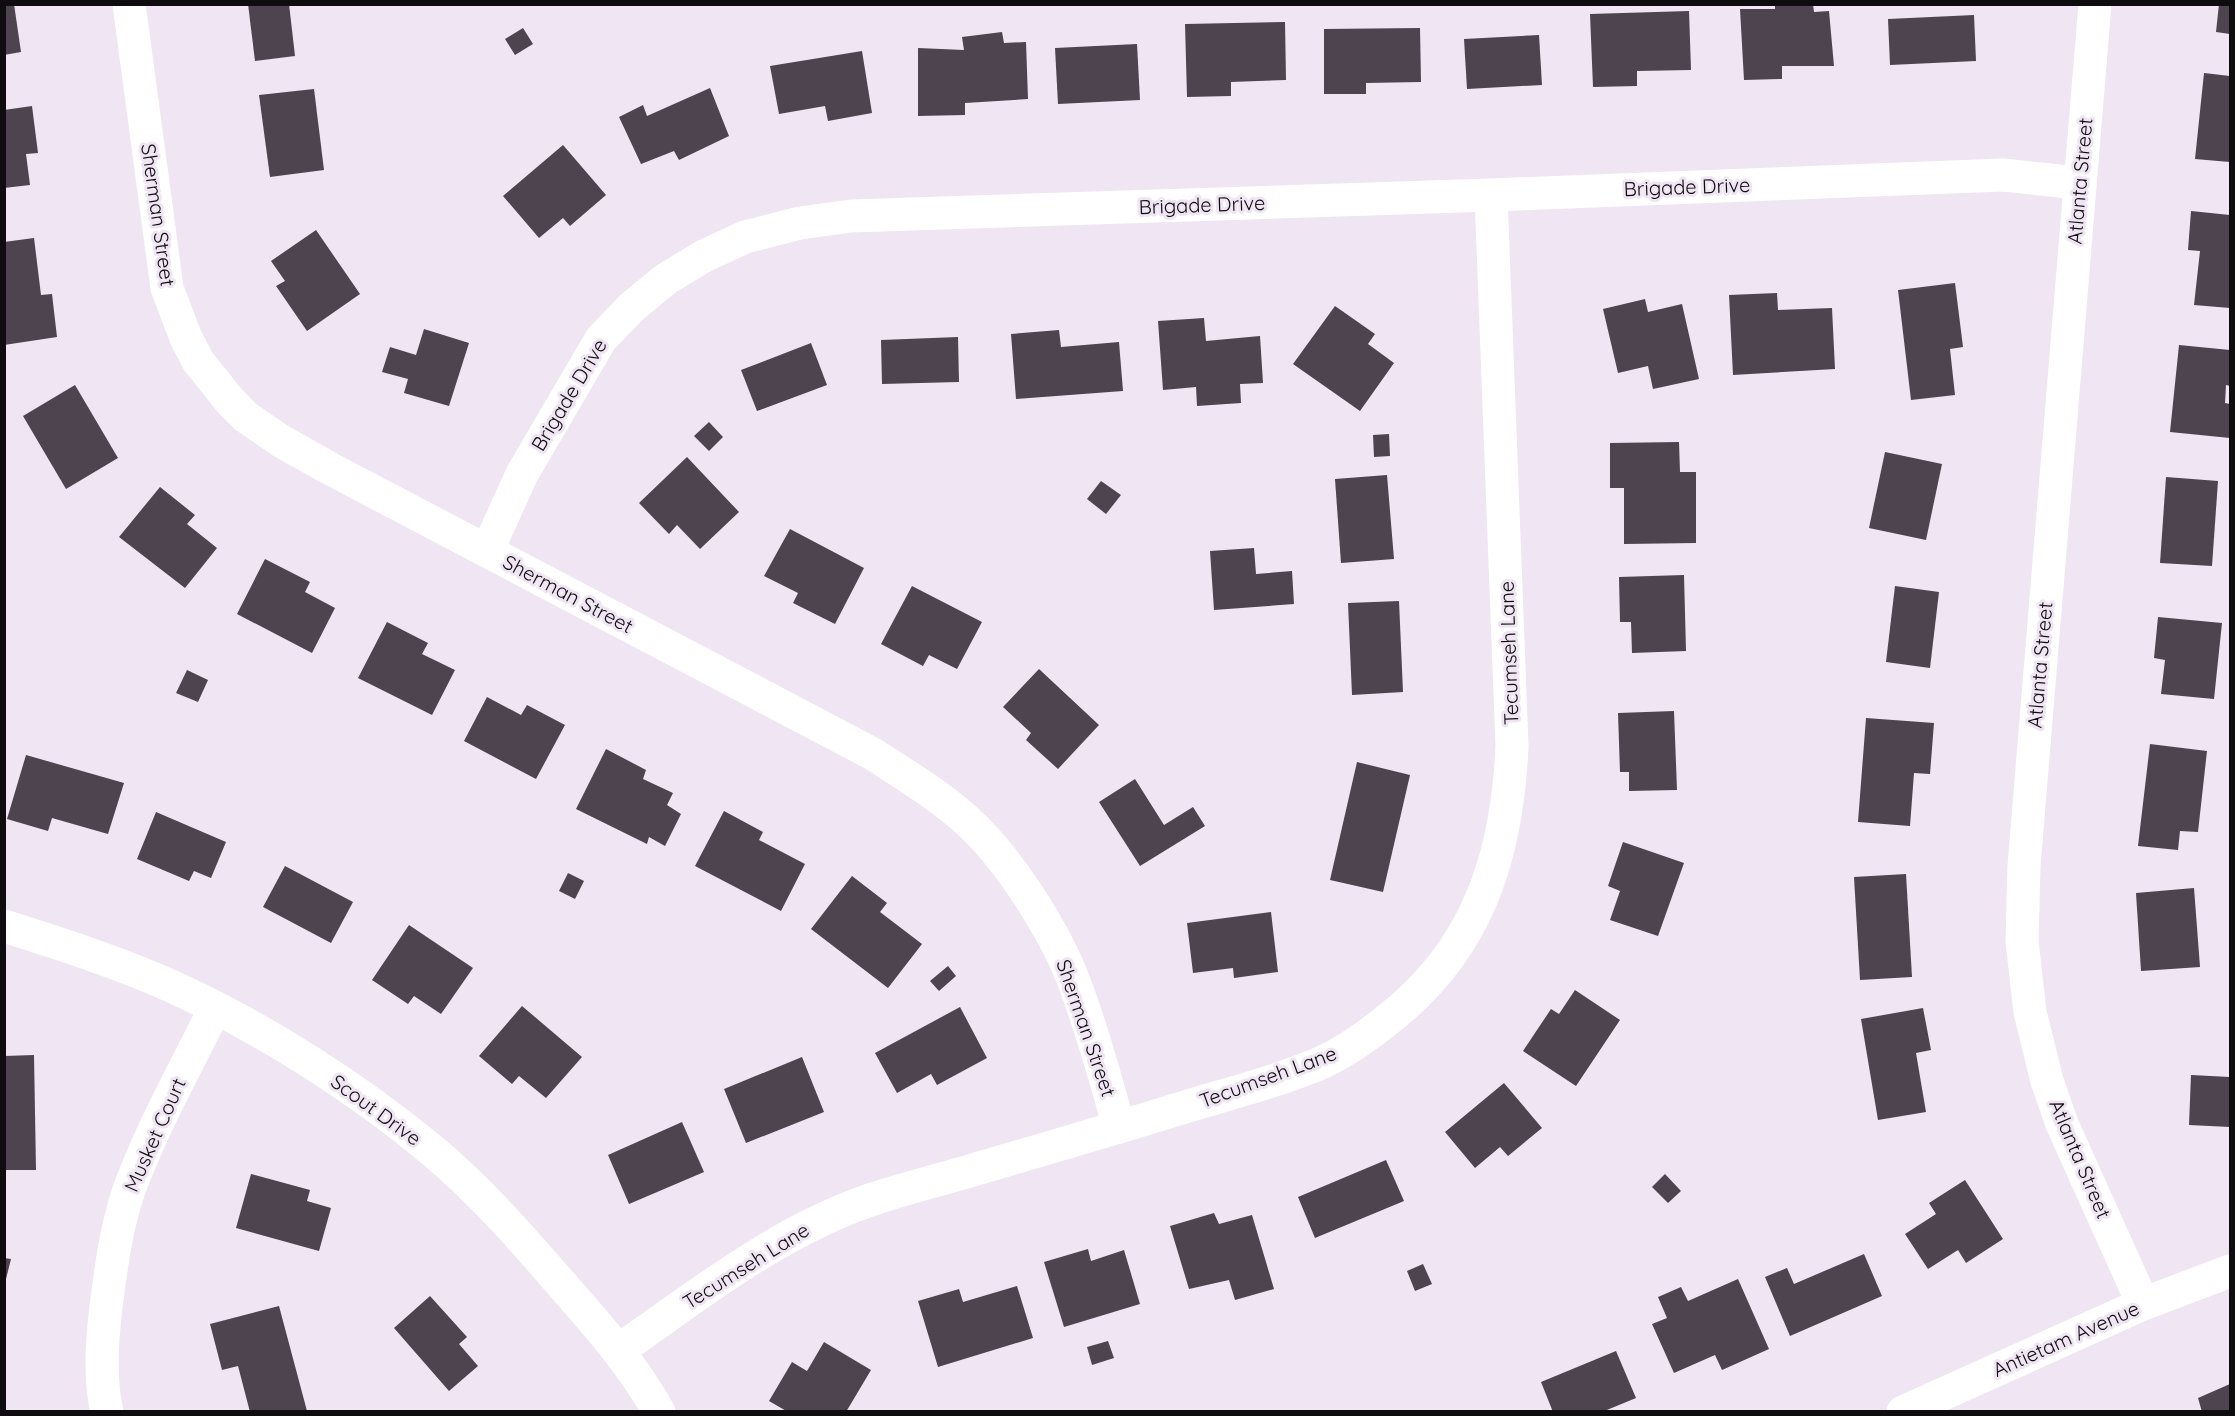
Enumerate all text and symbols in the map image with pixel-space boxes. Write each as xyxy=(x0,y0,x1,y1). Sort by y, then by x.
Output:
street label: Atlanta Street xyxy=(2062,116,2098,245)
street label: Sherman Street xyxy=(136,142,181,288)
street label: Brigade Drive xyxy=(1623,172,1751,201)
street label: Brigade Drive xyxy=(1138,190,1266,219)
street label: Brigade Drive xyxy=(525,334,612,455)
street label: Sherman Street xyxy=(499,549,638,638)
street label: Tecumseh Lane xyxy=(1493,581,1524,725)
street label: Atlanta Street xyxy=(2022,600,2058,729)
street label: Sherman Street xyxy=(1051,956,1122,1100)
street label: Tecumseh Lane xyxy=(1196,1040,1340,1113)
street label: Scout Drive xyxy=(326,1068,426,1151)
street label: Musket Court xyxy=(118,1074,191,1196)
street label: Atlanta Street xyxy=(2044,1096,2117,1222)
street label: Tecumseh Lane xyxy=(678,1217,813,1314)
street label: Antietam Avenue xyxy=(1989,1295,2143,1382)

